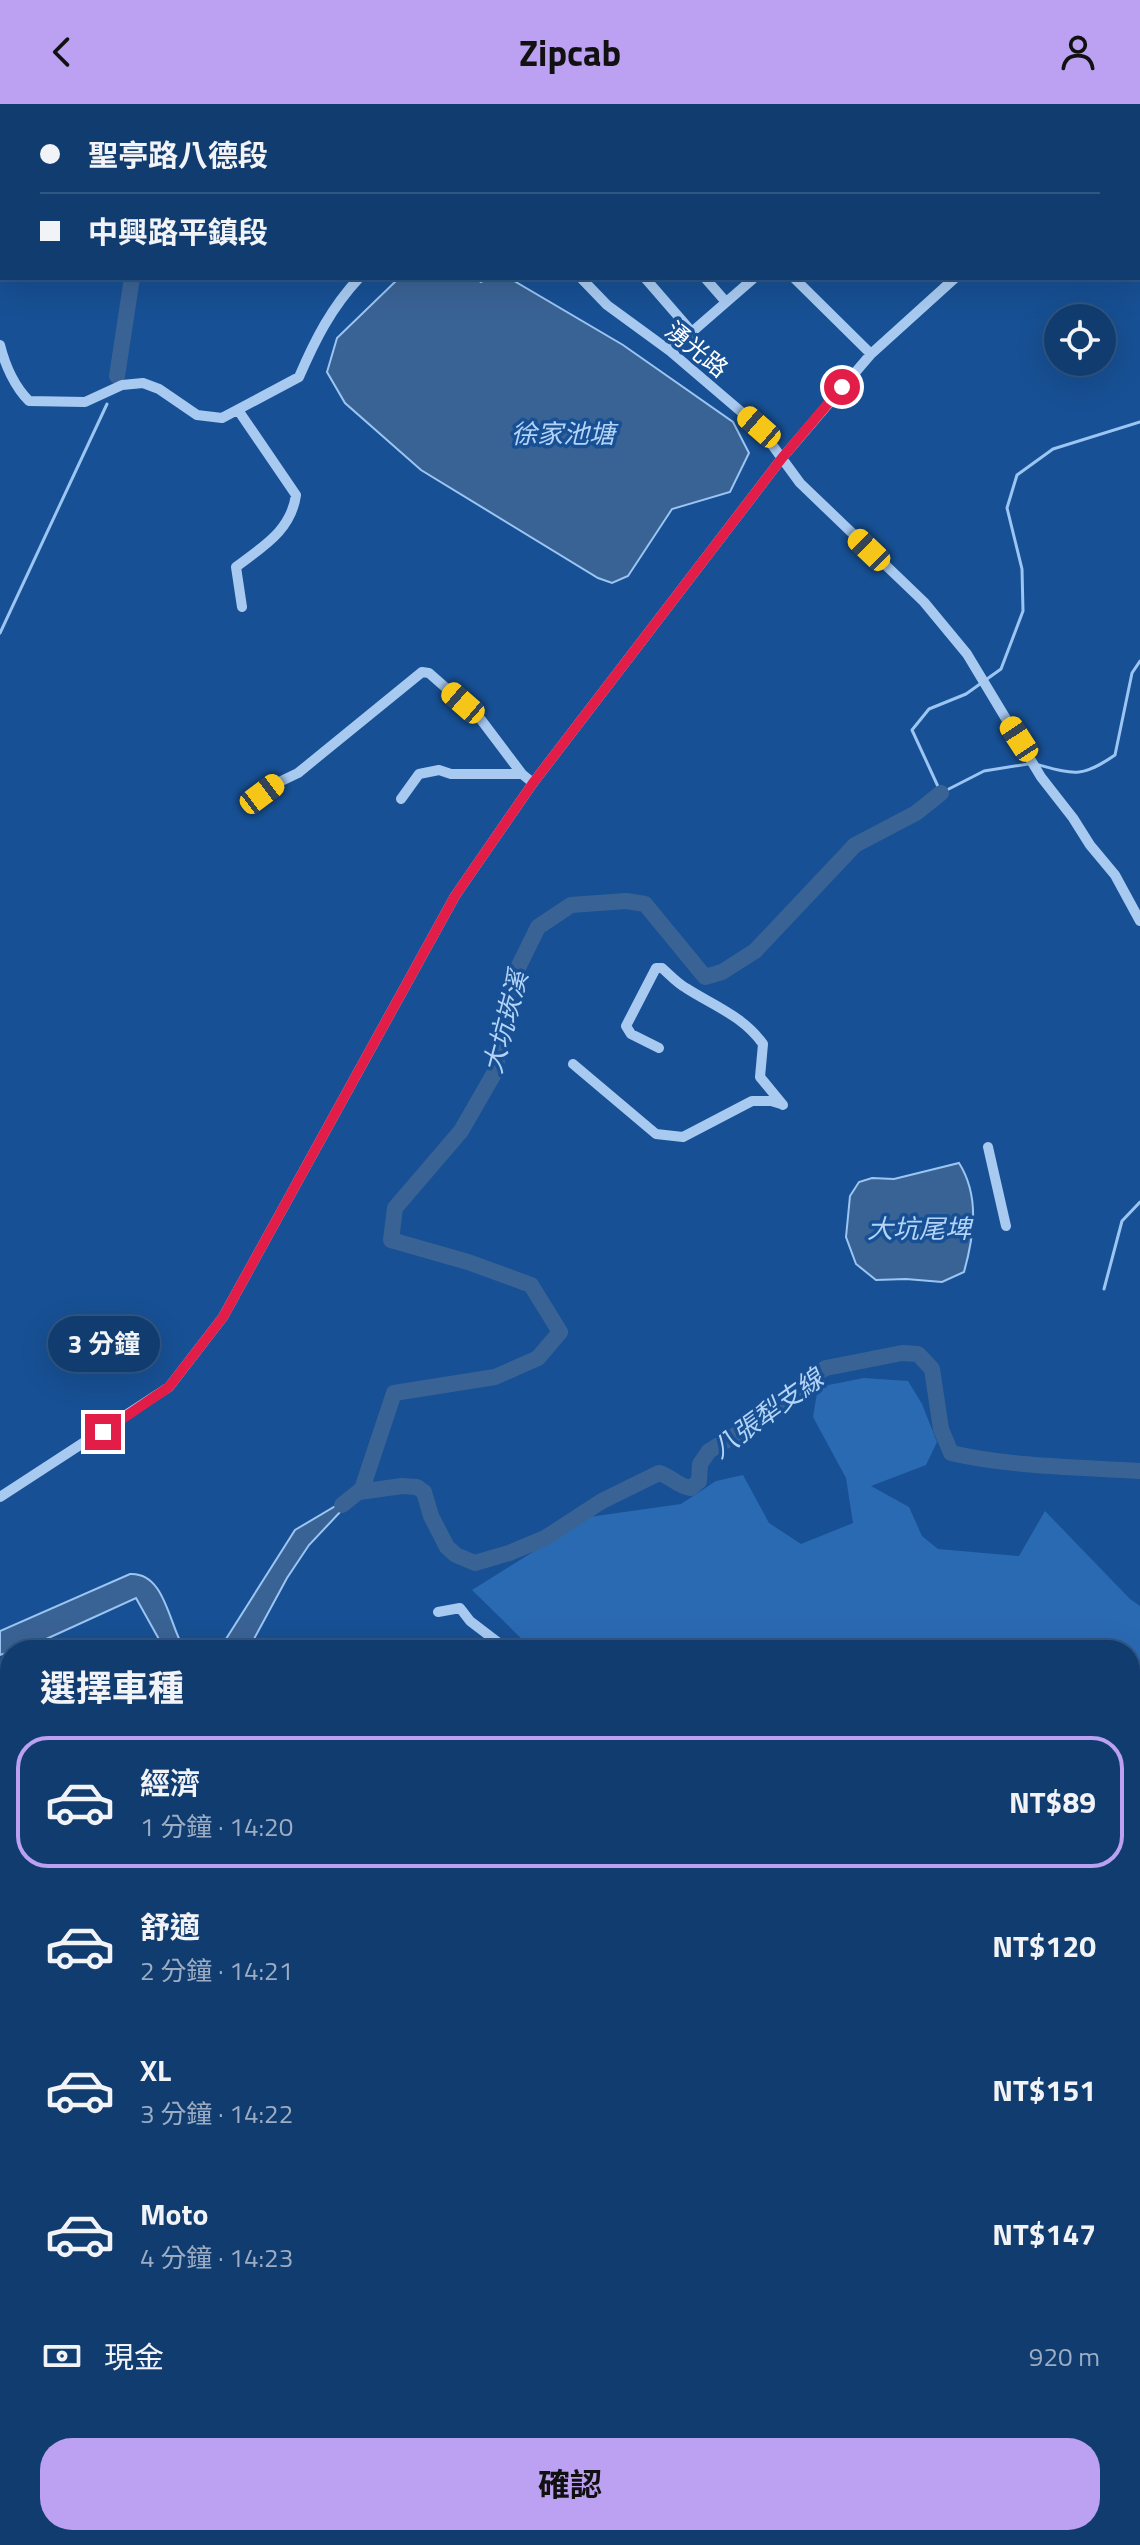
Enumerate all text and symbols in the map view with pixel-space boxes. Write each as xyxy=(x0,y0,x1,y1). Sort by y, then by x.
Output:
text: Zipcab xyxy=(519,25,621,80)
icon: back xyxy=(40,30,84,74)
icon: person xyxy=(1056,30,1100,74)
text: 聖亭路八德段 xyxy=(88,132,268,178)
text: 中興路平鎮段 xyxy=(88,209,268,255)
map controls xyxy=(1044,304,1116,376)
button: locate xyxy=(1044,304,1116,376)
street label: 湧光路 xyxy=(658,312,736,386)
route start xyxy=(824,369,860,405)
car xyxy=(733,402,785,452)
water label: 徐家池塘 xyxy=(511,414,619,453)
car xyxy=(843,525,895,575)
car xyxy=(437,678,489,728)
car xyxy=(996,712,1042,766)
car xyxy=(236,770,288,818)
water label: 大坑崁溪 xyxy=(473,963,538,1077)
water label: 大坑尾埤 xyxy=(867,1209,974,1248)
callout: 3 分鐘 xyxy=(47,1316,159,1372)
text: 3 分鐘 xyxy=(68,1324,140,1363)
water label: 八張犁支線 xyxy=(703,1357,833,1467)
route end xyxy=(85,1414,121,1450)
text: 選擇車種 xyxy=(40,1660,184,1715)
text: 經濟 xyxy=(140,1760,200,1806)
icon: car xyxy=(44,1766,116,1838)
text: NT$89 xyxy=(1009,1779,1096,1825)
text: 1 分鐘 · 14:20 xyxy=(140,1807,293,1846)
text: 舒適 xyxy=(140,1904,200,1950)
icon: car xyxy=(44,1910,116,1982)
text: NT$120 xyxy=(992,1923,1096,1969)
text: 2 分鐘 · 14:21 xyxy=(140,1951,293,1990)
text: XL xyxy=(140,2047,171,2093)
icon: car xyxy=(44,2054,116,2126)
text: NT$151 xyxy=(992,2067,1096,2113)
text: 3 分鐘 · 14:22 xyxy=(140,2094,293,2133)
text: Moto xyxy=(140,2191,208,2237)
icon: car xyxy=(44,2198,116,2270)
text: NT$147 xyxy=(992,2211,1096,2257)
text: 4 分鐘 · 14:23 xyxy=(140,2238,293,2277)
icon: cash xyxy=(40,2334,84,2378)
text: 現金 xyxy=(104,2334,164,2380)
text: 920 m xyxy=(1029,2337,1100,2376)
button: 確認 xyxy=(40,2438,1100,2530)

